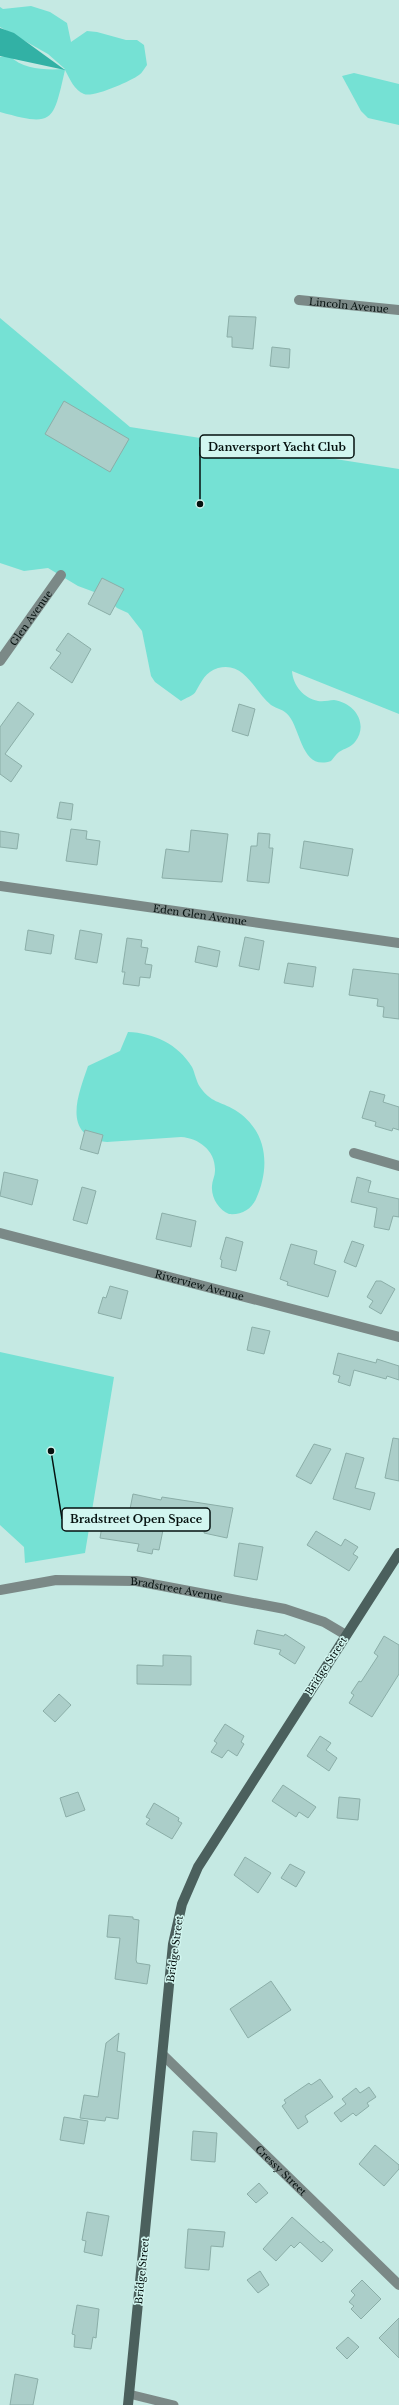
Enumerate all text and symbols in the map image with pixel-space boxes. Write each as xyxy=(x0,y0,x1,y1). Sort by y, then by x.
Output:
street label: Lincoln Avenue xyxy=(308,295,390,315)
callout: Danversport Yacht Club xyxy=(200,435,354,458)
text: Danversport Yacht Club xyxy=(208,440,346,454)
street label: Glen Avenue xyxy=(7,587,55,648)
street label: Eden Glen Avenue xyxy=(152,901,248,928)
street label: Riverview Avenue xyxy=(153,1267,246,1303)
callout: Bradstreet Open Space xyxy=(62,1508,210,1531)
text: Bradstreet Open Space xyxy=(70,1512,203,1526)
street label: Bradstreet Avenue xyxy=(130,1574,224,1604)
street label: Bridge Street xyxy=(302,1634,350,1698)
street label: Bridge Street xyxy=(164,1915,186,1983)
street label: Cressy Street xyxy=(253,2142,310,2198)
street label: Bridge Street xyxy=(132,2237,152,2305)

